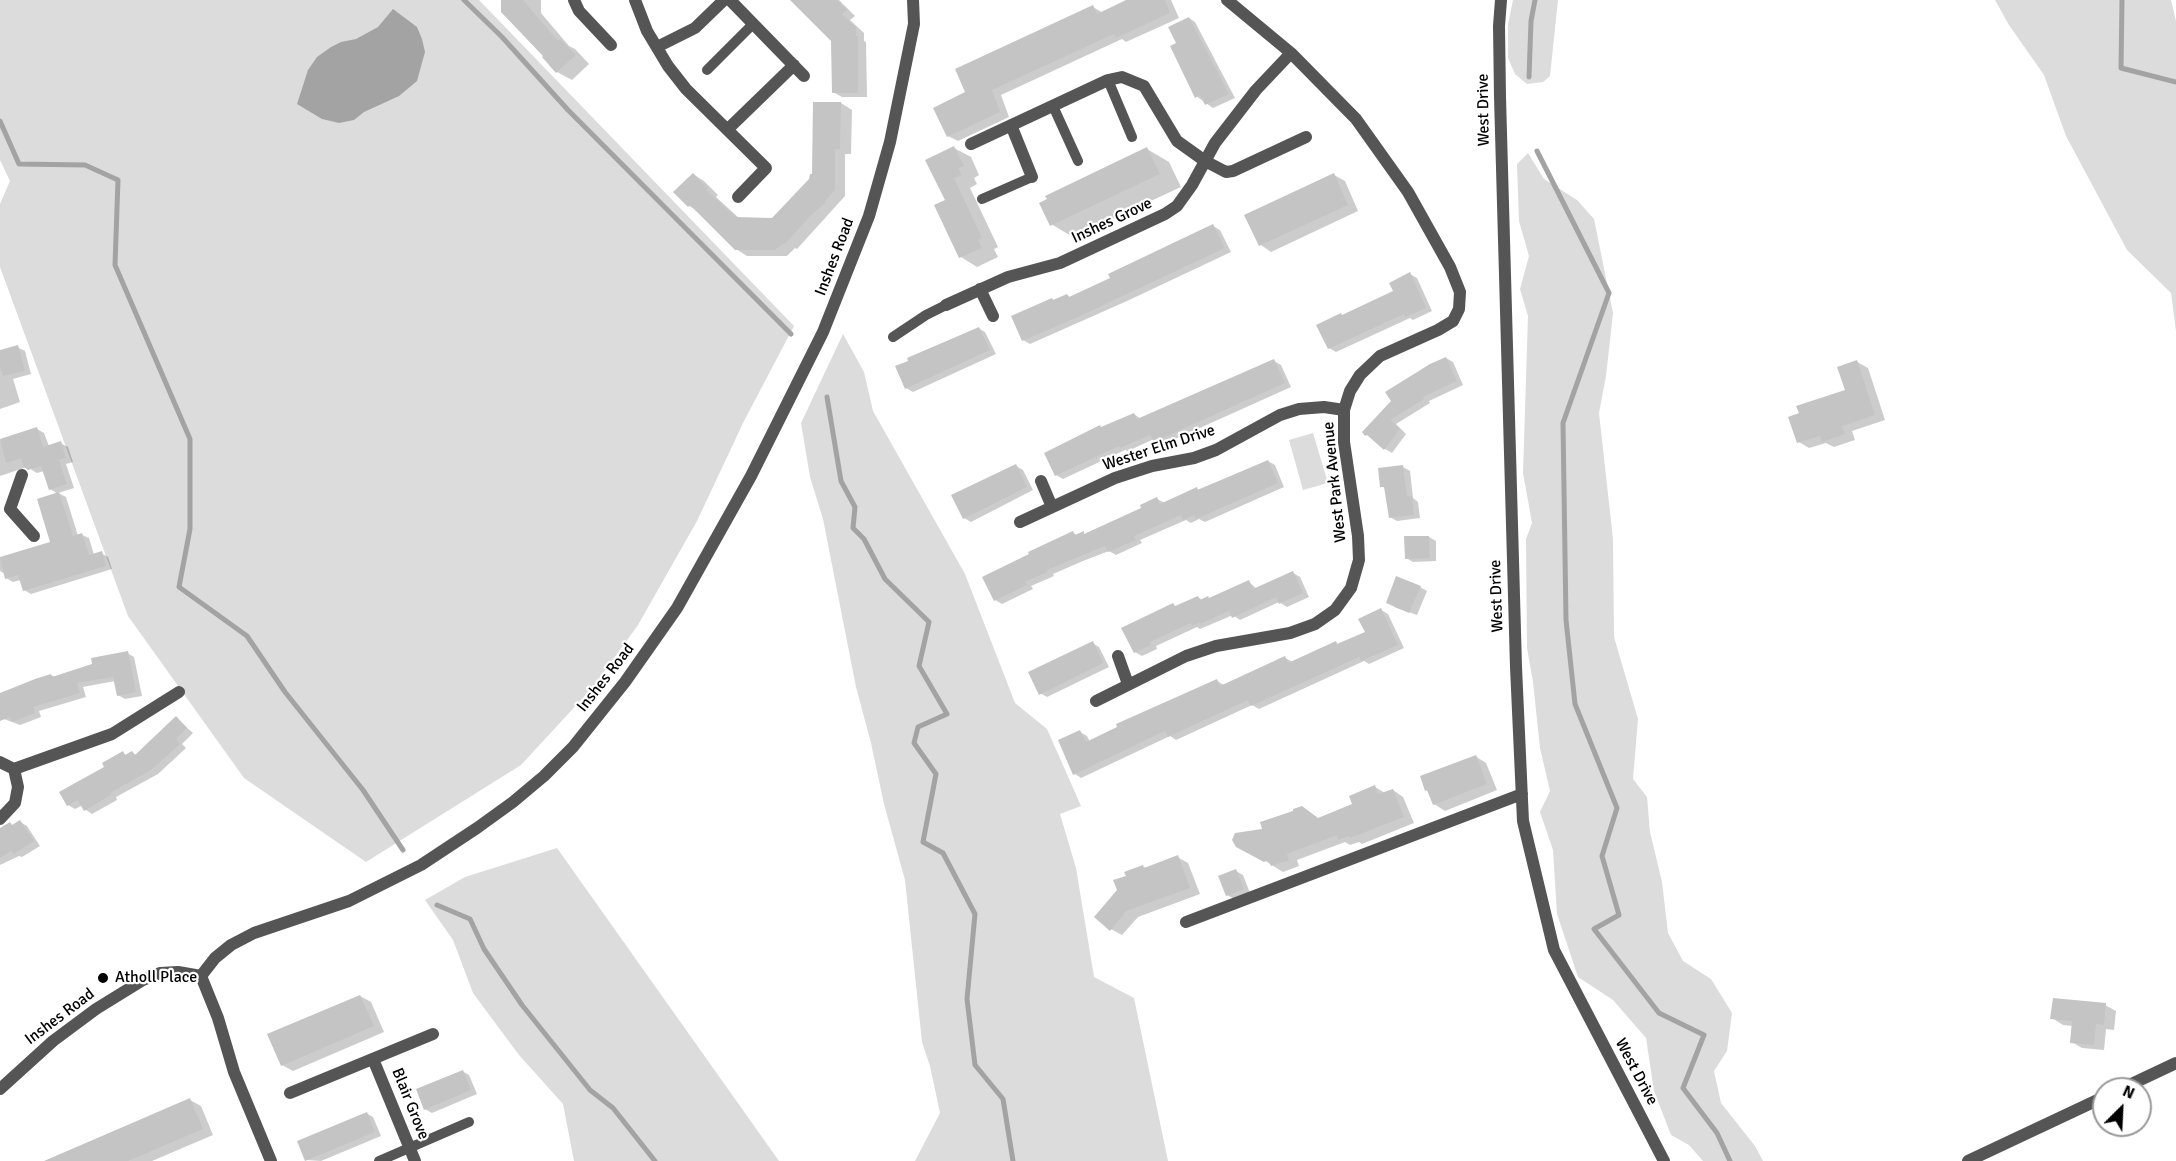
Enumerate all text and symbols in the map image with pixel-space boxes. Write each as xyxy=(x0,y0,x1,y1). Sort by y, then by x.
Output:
street label: West Drive xyxy=(1474,73,1494,147)
street label: Inshes Grove xyxy=(1069,194,1155,248)
street label: Inshes Road xyxy=(811,215,859,299)
street label: Wester Elm Drive xyxy=(1101,421,1217,475)
street label: West Park Avenue xyxy=(1319,421,1351,543)
street label: West Drive xyxy=(1486,559,1508,633)
street label: Inshes Road xyxy=(573,640,639,716)
place label: Atholl Place xyxy=(115,968,197,988)
marker: Atholl Place xyxy=(96,971,110,985)
street label: Inshes Road xyxy=(22,985,98,1049)
street label: West Drive xyxy=(1610,1035,1662,1109)
street label: Blair Grove xyxy=(387,1065,433,1143)
north arrow xyxy=(2092,1077,2152,1137)
text: N xyxy=(2119,1081,2138,1104)

